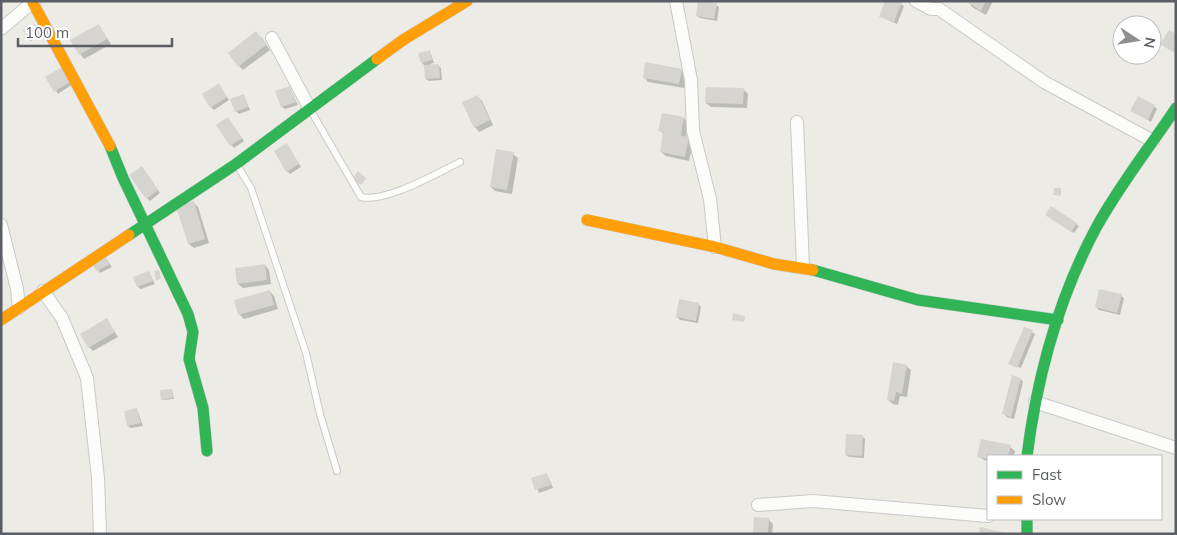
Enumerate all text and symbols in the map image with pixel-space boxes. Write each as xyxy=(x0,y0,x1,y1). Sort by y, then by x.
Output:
scale bar xyxy=(18,15,171,47)
north arrow xyxy=(1112,15,1162,65)
text: 100 m xyxy=(25,23,69,42)
text: N xyxy=(1140,36,1160,50)
legend xyxy=(987,455,1162,520)
text: Fast xyxy=(1032,465,1062,484)
text: Slow xyxy=(1032,490,1066,509)

